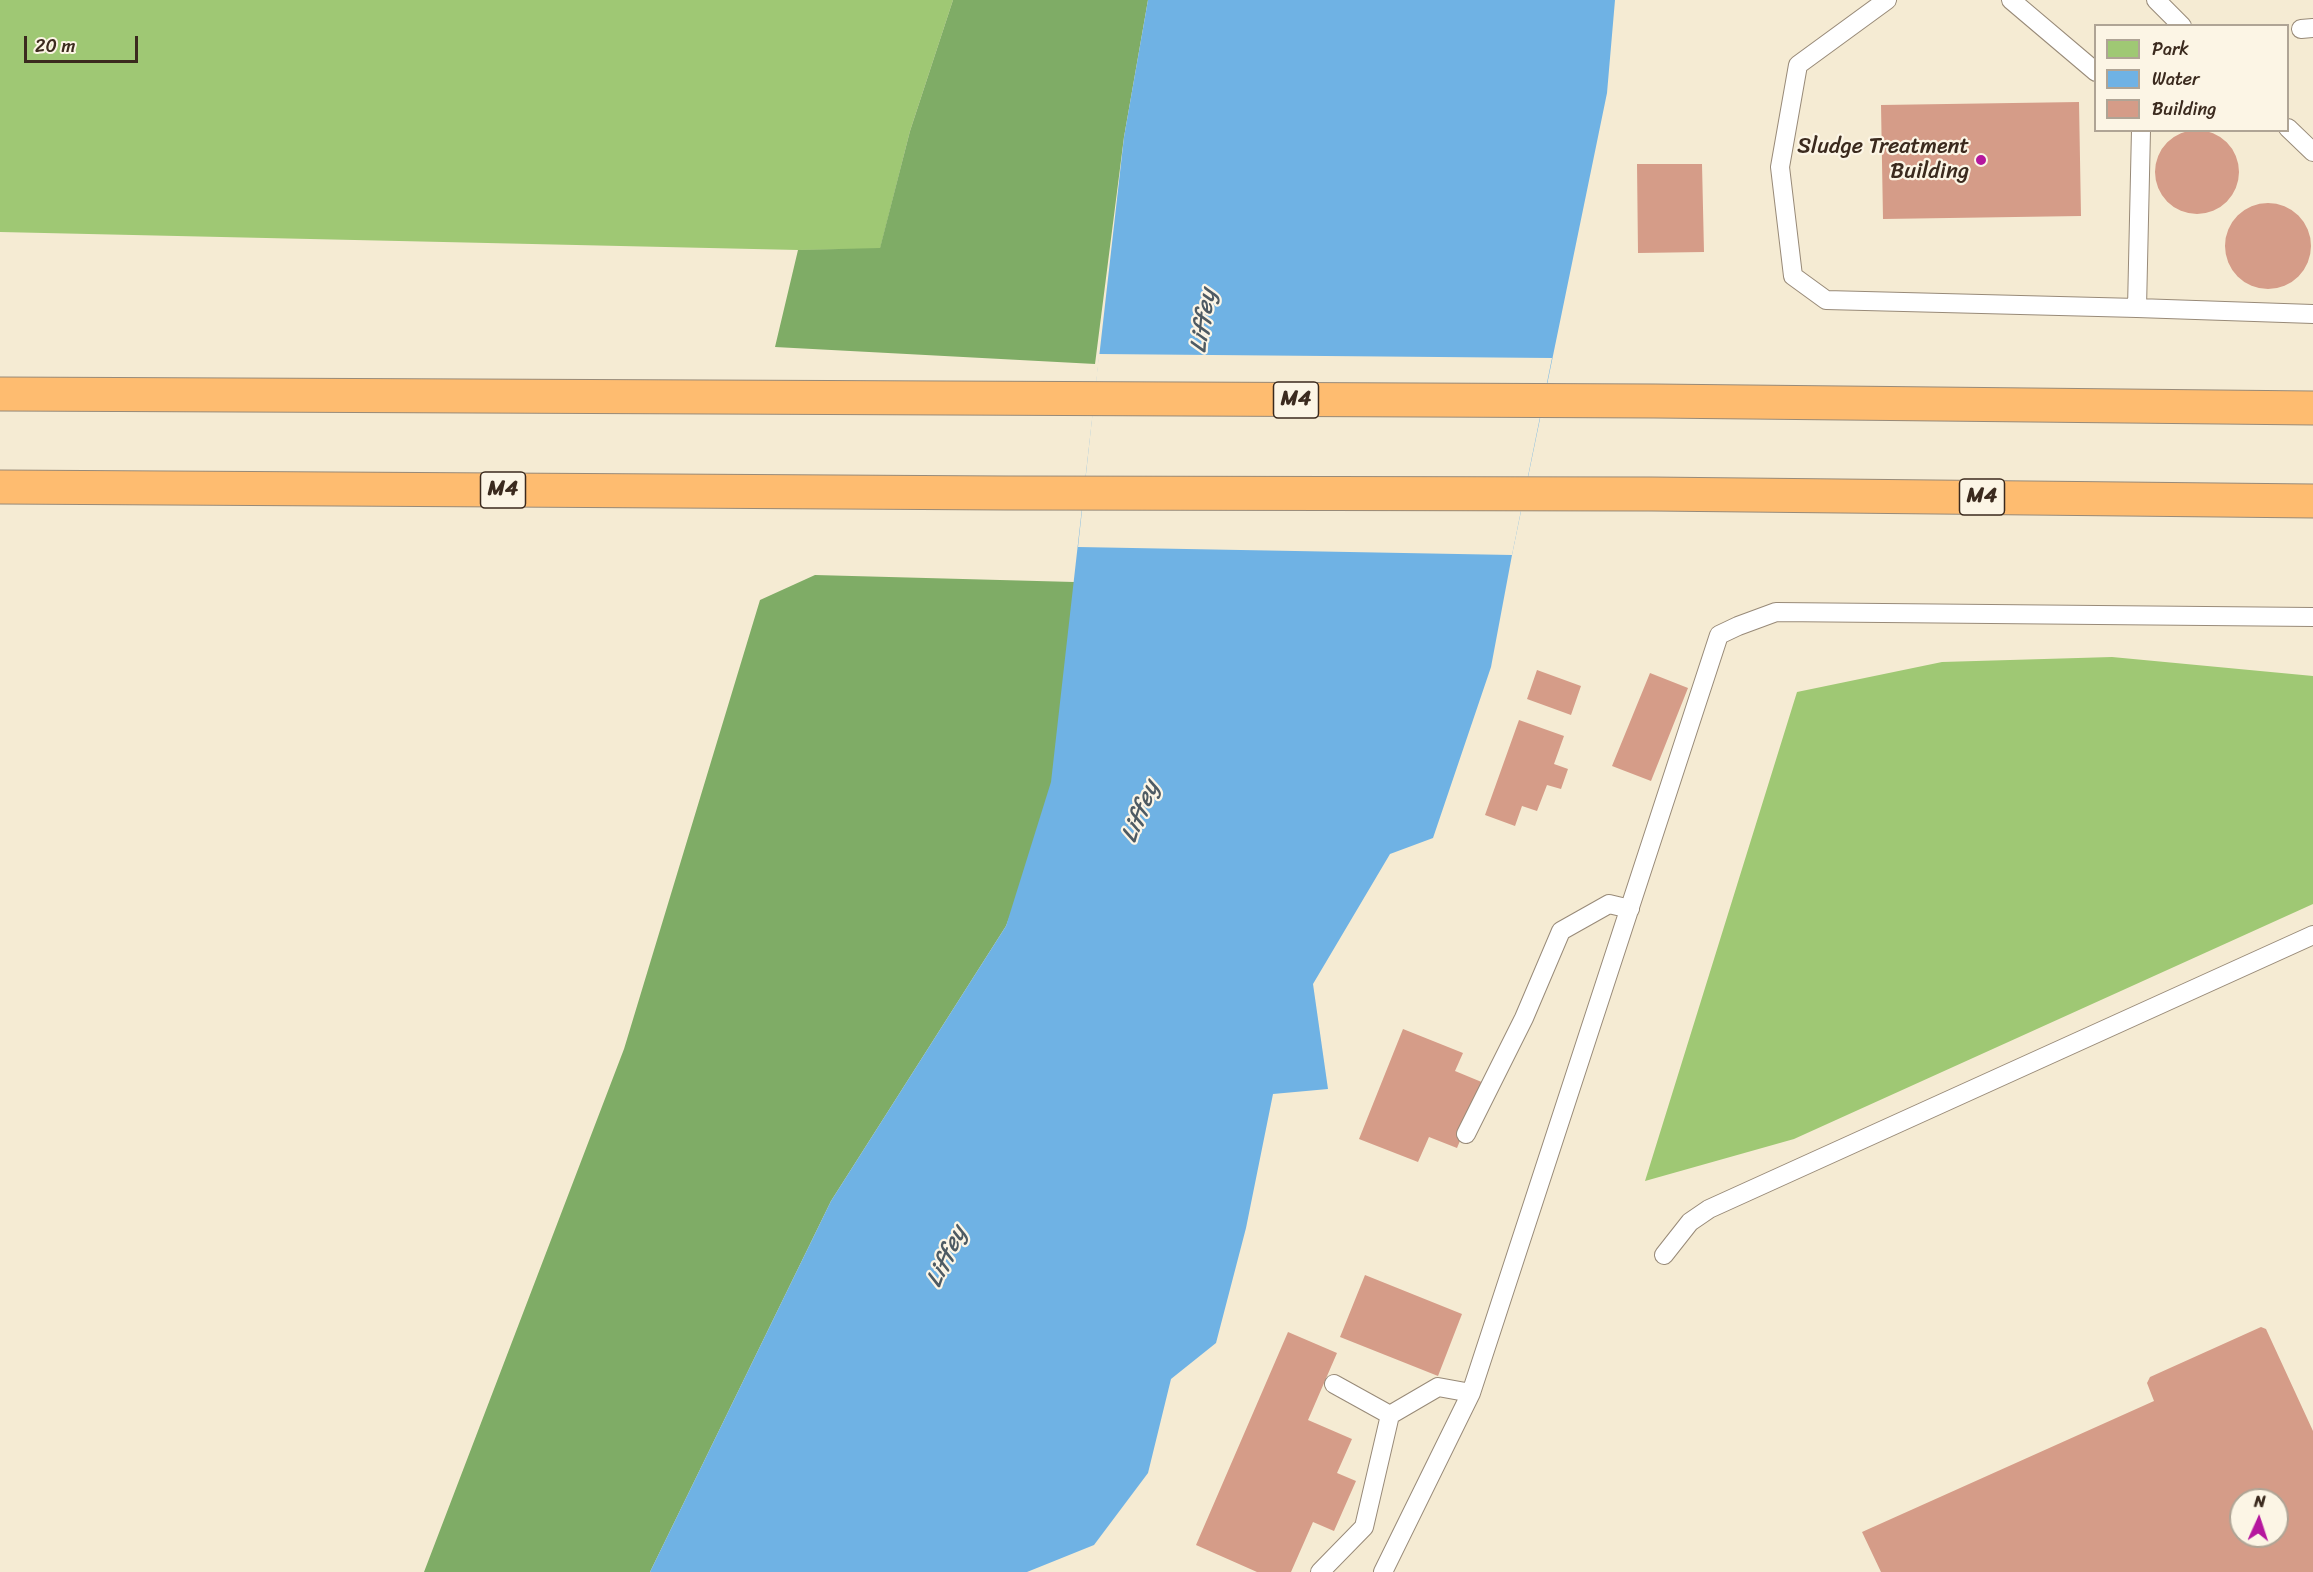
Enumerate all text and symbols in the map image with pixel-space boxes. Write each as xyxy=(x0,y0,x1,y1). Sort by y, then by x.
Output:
scale bar xyxy=(27,24,141,62)
legend xyxy=(2094,24,2289,132)
text: 20 m xyxy=(35,30,75,62)
text: Park xyxy=(2152,33,2189,65)
text: Water xyxy=(2152,63,2199,95)
text: Building xyxy=(2152,93,2216,125)
place label: Sludge Treatment Building xyxy=(1797,134,1969,186)
marker: Sludge Treatment Building xyxy=(1974,153,1988,167)
water label: Liffey xyxy=(1185,287,1223,355)
road number: M4 xyxy=(1274,382,1318,418)
road number: M4 xyxy=(480,472,526,508)
road number: M4 xyxy=(1960,479,2004,515)
water label: Liffey xyxy=(1116,777,1166,847)
water label: Liffey xyxy=(920,1222,974,1292)
text: N xyxy=(2254,1487,2266,1516)
north arrow xyxy=(2229,1488,2289,1548)

